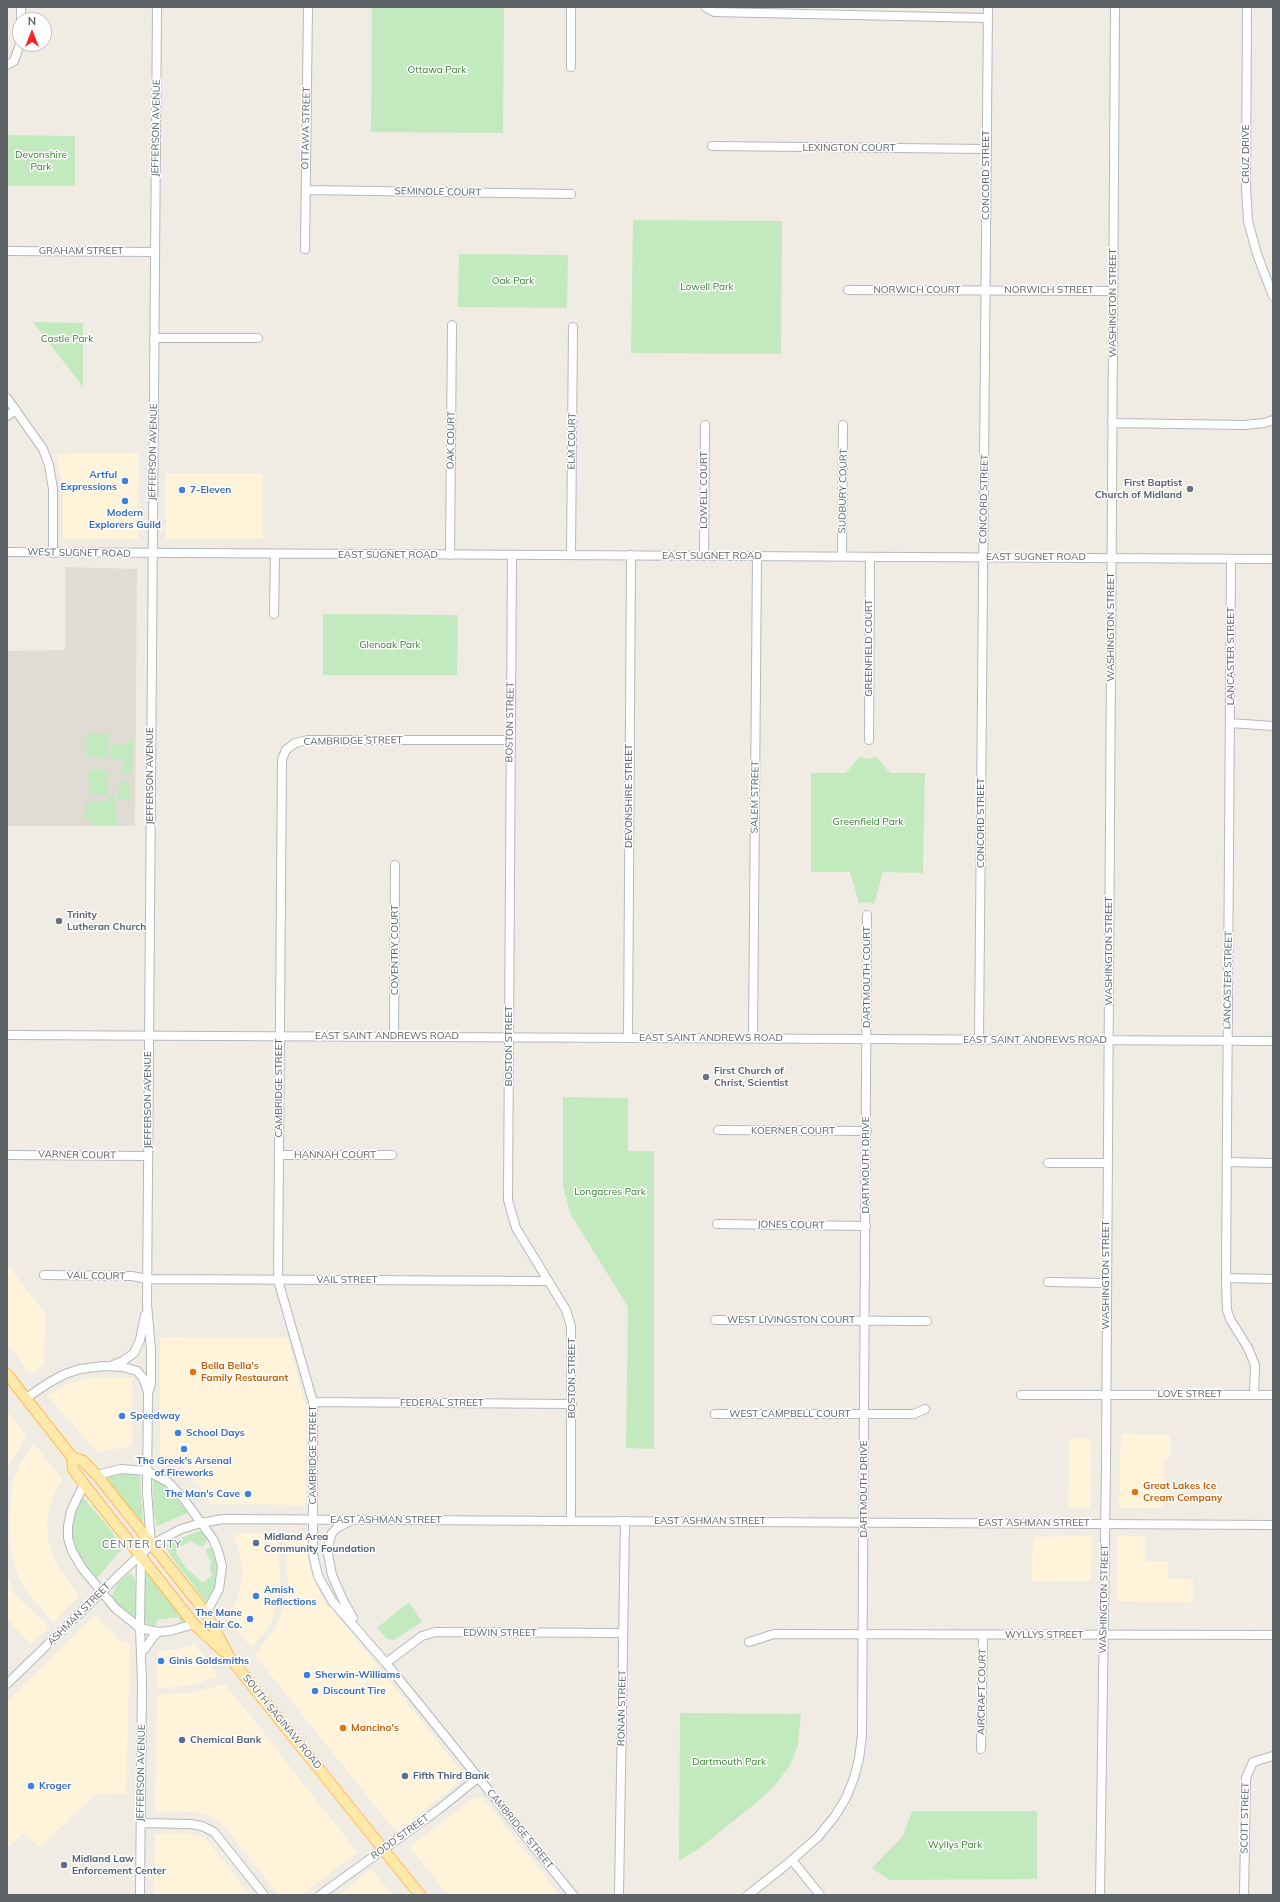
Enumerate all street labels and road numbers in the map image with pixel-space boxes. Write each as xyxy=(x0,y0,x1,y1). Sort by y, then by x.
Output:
street label: JEFFERSON AVENUE xyxy=(149,79,163,177)
street label: OTTAWA STREET xyxy=(299,87,313,169)
street label: CRUZ DRIVE xyxy=(1240,124,1252,184)
street label: CONCORD STREET xyxy=(980,130,992,220)
street label: LEXINGTON COURT xyxy=(803,142,895,154)
street label: SEMINOLE COURT xyxy=(394,185,482,199)
street label: GRAHAM STREET xyxy=(39,245,123,257)
street label: WASHINGTON STREET xyxy=(1107,248,1119,358)
street label: NORWICH COURT xyxy=(873,284,961,296)
street label: NORWICH STREET xyxy=(1004,284,1094,296)
street label: JEFFERSON AVENUE xyxy=(146,403,160,501)
street label: OAK COURT xyxy=(444,411,458,469)
street label: ELM COURT xyxy=(566,412,578,470)
street label: SUDBURY COURT xyxy=(836,448,850,534)
street label: LOWELL COURT xyxy=(698,451,710,529)
street label: CONCORD STREET xyxy=(977,454,991,544)
street label: WEST SUGNET ROAD xyxy=(27,546,131,560)
street label: EAST SUGNET ROAD xyxy=(338,549,438,561)
street label: EAST SUGNET ROAD xyxy=(662,550,762,562)
street label: EAST SUGNET ROAD xyxy=(986,551,1086,563)
street label: WASHINGTON STREET xyxy=(1105,572,1117,682)
street label: GREENFIELD COURT xyxy=(863,599,875,697)
street label: LANCASTER STREET xyxy=(1225,607,1237,705)
street label: BOSTON STREET xyxy=(503,682,517,762)
street label: JEFFERSON AVENUE xyxy=(144,727,156,825)
street label: CAMBRIDGE STREET xyxy=(303,734,403,748)
street label: DEVONSHIRE STREET xyxy=(623,744,635,848)
street label: SALEM STREET xyxy=(748,761,762,833)
street label: CONCORD STREET xyxy=(975,778,987,868)
street label: WASHINGTON STREET xyxy=(1103,896,1115,1006)
street label: COVENTRY COURT xyxy=(389,905,401,995)
street label: DARTMOUTH COURT xyxy=(861,926,873,1028)
street label: LANCASTER STREET xyxy=(1221,931,1235,1029)
street label: BOSTON STREET xyxy=(503,1006,515,1086)
street label: EAST SAINT ANDREWS ROAD xyxy=(315,1030,459,1042)
street label: EAST SAINT ANDREWS ROAD xyxy=(639,1032,783,1044)
street label: EAST SAINT ANDREWS ROAD xyxy=(963,1034,1107,1046)
street label: CAMBRIDGE STREET xyxy=(273,1039,285,1137)
street label: JEFFERSON AVENUE xyxy=(142,1051,154,1149)
street label: DARTMOUTH DRIVE xyxy=(860,1116,872,1214)
street label: KOERNER COURT xyxy=(751,1125,835,1137)
street label: VARNER COURT xyxy=(38,1148,116,1162)
street label: HANNAH COURT xyxy=(294,1149,376,1161)
street label: JONES COURT xyxy=(757,1218,825,1232)
street label: WASHINGTON STREET xyxy=(1100,1220,1112,1330)
street label: VAIL COURT xyxy=(66,1269,126,1283)
street label: VAIL STREET xyxy=(316,1274,378,1286)
street label: WEST LIVINGSTON COURT xyxy=(727,1314,855,1326)
street label: BOSTON STREET xyxy=(566,1338,578,1418)
street label: LOVE STREET xyxy=(1158,1388,1222,1400)
street label: FEDERAL STREET xyxy=(400,1397,484,1409)
street label: CAMBRIDGE STREET xyxy=(307,1406,319,1504)
street label: WEST CAMPBELL COURT xyxy=(729,1408,851,1420)
street label: DARTMOUTH DRIVE xyxy=(858,1440,870,1538)
street label: EAST ASHMAN STREET xyxy=(330,1514,442,1526)
street label: EAST ASHMAN STREET xyxy=(654,1515,766,1527)
street label: EAST ASHMAN STREET xyxy=(978,1517,1090,1529)
street label: WASHINGTON STREET xyxy=(1097,1544,1111,1654)
street label: ASHMAN STREET xyxy=(45,1580,113,1648)
street label: EDWIN STREET xyxy=(463,1627,537,1639)
street label: WYLLYS STREET xyxy=(1005,1629,1083,1641)
street label: AIRCRAFT COURT xyxy=(975,1649,989,1735)
street label: RONAN STREET xyxy=(615,1670,629,1746)
street label: SOUTH SAGINAW ROAD xyxy=(240,1672,324,1772)
street label: JEFFERSON AVENUE xyxy=(134,1724,148,1822)
street label: SCOTT STREET xyxy=(1238,1782,1252,1854)
street label: CAMBRIDGE STREET xyxy=(484,1787,556,1871)
street label: RODD STREET xyxy=(369,1812,431,1862)

